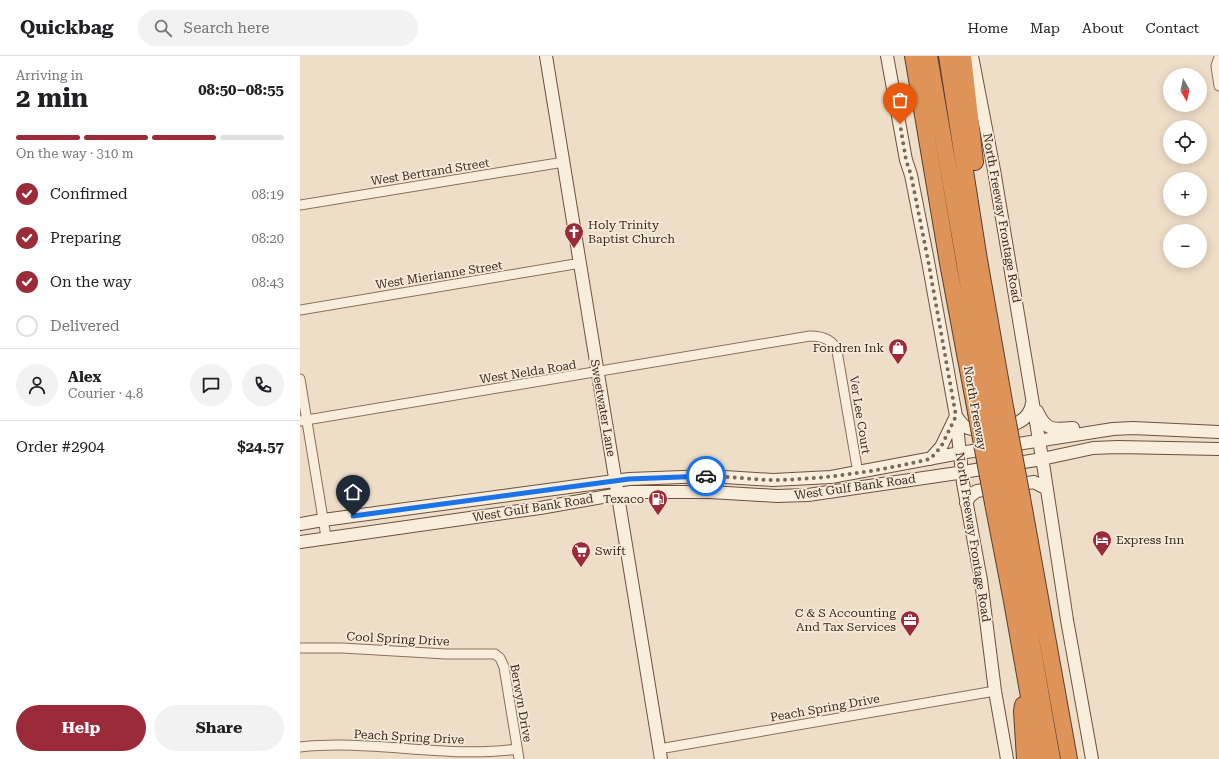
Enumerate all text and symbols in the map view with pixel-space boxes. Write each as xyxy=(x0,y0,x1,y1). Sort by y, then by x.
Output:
search box xyxy=(138,10,418,46)
text: Quickbag xyxy=(20,16,114,39)
icon: search xyxy=(152,17,174,39)
text: Search here xyxy=(184,19,270,37)
text: Home xyxy=(967,20,1008,36)
text: Map xyxy=(1030,20,1060,36)
text: About xyxy=(1082,20,1124,36)
text: Contact xyxy=(1146,20,1199,36)
text: Arriving in xyxy=(16,68,83,83)
north arrow xyxy=(1163,68,1207,112)
map controls xyxy=(1163,68,1207,268)
text: 08:50–08:55 xyxy=(198,81,284,99)
text: 2 min xyxy=(16,83,88,113)
pin xyxy=(883,83,917,124)
icon: bag xyxy=(889,89,911,111)
button: locate xyxy=(1163,120,1207,164)
street label: North Freeway Frontage Road xyxy=(980,132,1024,304)
text: On the way · 310 m xyxy=(16,146,133,161)
street label: West Bertrand Street xyxy=(370,156,491,188)
button: + xyxy=(1163,172,1207,216)
icon: check xyxy=(16,183,38,205)
text: Confirmed xyxy=(50,185,128,203)
text: 08:19 xyxy=(252,187,284,202)
place label: Holy Trinity Baptist Church xyxy=(588,218,675,246)
church icon: Holy Trinity Baptist Church xyxy=(563,221,585,249)
button: − xyxy=(1163,224,1207,268)
icon: check xyxy=(16,227,38,249)
text: Preparing xyxy=(50,229,121,247)
text: 08:20 xyxy=(252,231,284,246)
street label: West Mierianne Street xyxy=(375,258,504,292)
icon: check xyxy=(16,271,38,293)
text: On the way xyxy=(50,273,132,291)
text: 08:43 xyxy=(252,275,284,290)
text: Delivered xyxy=(50,317,120,335)
shop icon: Fondren Ink xyxy=(887,337,909,365)
place label: Fondren Ink xyxy=(813,341,884,355)
street label: West Nelda Road xyxy=(479,357,578,387)
street label: Sweetwater Lane xyxy=(588,358,619,458)
button: person xyxy=(16,364,58,406)
button: chat xyxy=(190,364,232,406)
button: phone xyxy=(242,364,284,406)
street label: North Freeway xyxy=(961,365,989,452)
text: Alex xyxy=(68,368,101,386)
street label: Ver Lee Court xyxy=(847,375,873,456)
text: Courier · 4.8 xyxy=(68,386,143,401)
text: Order #2904 xyxy=(16,438,105,456)
text: $24.57 xyxy=(237,438,284,456)
street label: North Freeway Frontage Road xyxy=(953,451,993,623)
courier xyxy=(686,456,726,496)
icon: car xyxy=(695,465,717,487)
street label: West Gulf Bank Road xyxy=(794,472,917,502)
pin xyxy=(336,475,370,516)
icon: home xyxy=(342,481,364,503)
fuel station icon: Texaco xyxy=(647,488,669,516)
street label: West Gulf Bank Road xyxy=(472,491,595,524)
place label: Texaco xyxy=(603,492,644,506)
hotel icon: Express Inn xyxy=(1091,529,1113,557)
place label: Express Inn xyxy=(1116,533,1184,547)
supermarket icon: Swift xyxy=(570,540,592,568)
place label: Swift xyxy=(595,544,626,558)
place label: C & S Accounting And Tax Services xyxy=(795,606,896,634)
office icon: C & S Accounting And Tax Services xyxy=(899,609,921,637)
street label: Cool Spring Drive xyxy=(346,629,450,649)
street label: Berwyn Drive xyxy=(507,663,535,744)
street label: Peach Spring Drive xyxy=(769,691,881,725)
button: Help xyxy=(16,705,146,751)
button: Share xyxy=(154,705,284,751)
street label: Peach Spring Drive xyxy=(353,727,465,747)

